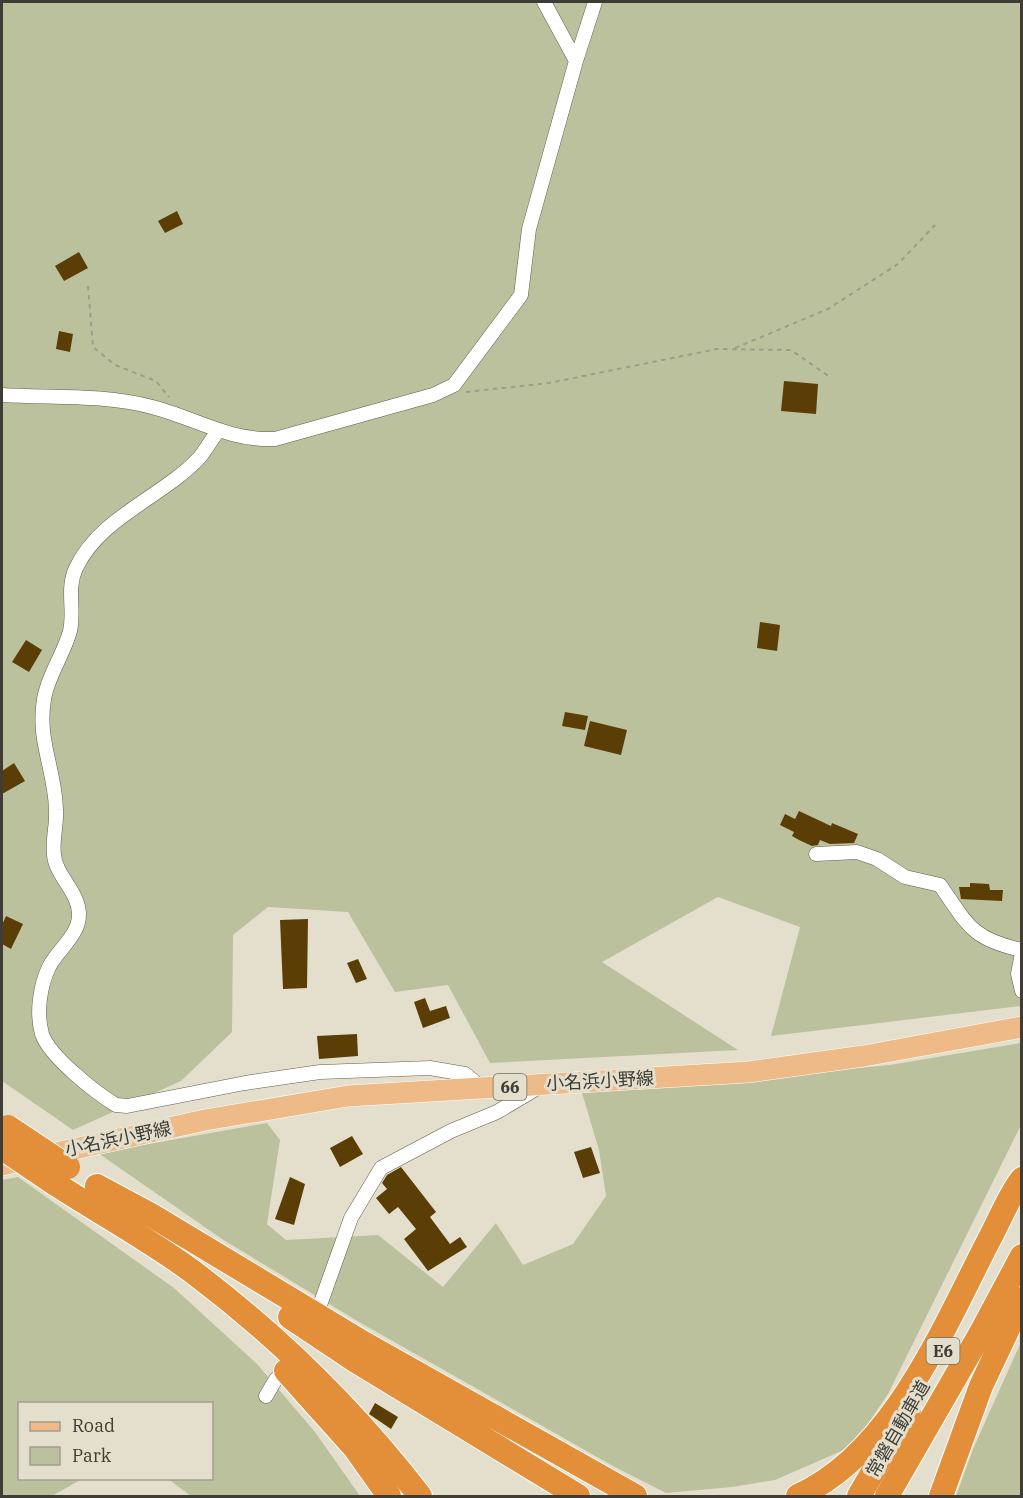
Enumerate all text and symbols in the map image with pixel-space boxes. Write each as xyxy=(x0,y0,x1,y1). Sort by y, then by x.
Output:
street label: 小名浜小野線 xyxy=(545,1066,655,1095)
road number: 66 xyxy=(494,1074,526,1100)
street label: 小名浜小野線 xyxy=(63,1116,173,1161)
road number: E6 xyxy=(926,1338,960,1364)
street label: 常磐自動車道 xyxy=(861,1376,935,1481)
legend xyxy=(18,1402,213,1480)
text: Road xyxy=(72,1414,115,1437)
text: Park xyxy=(72,1444,112,1467)

